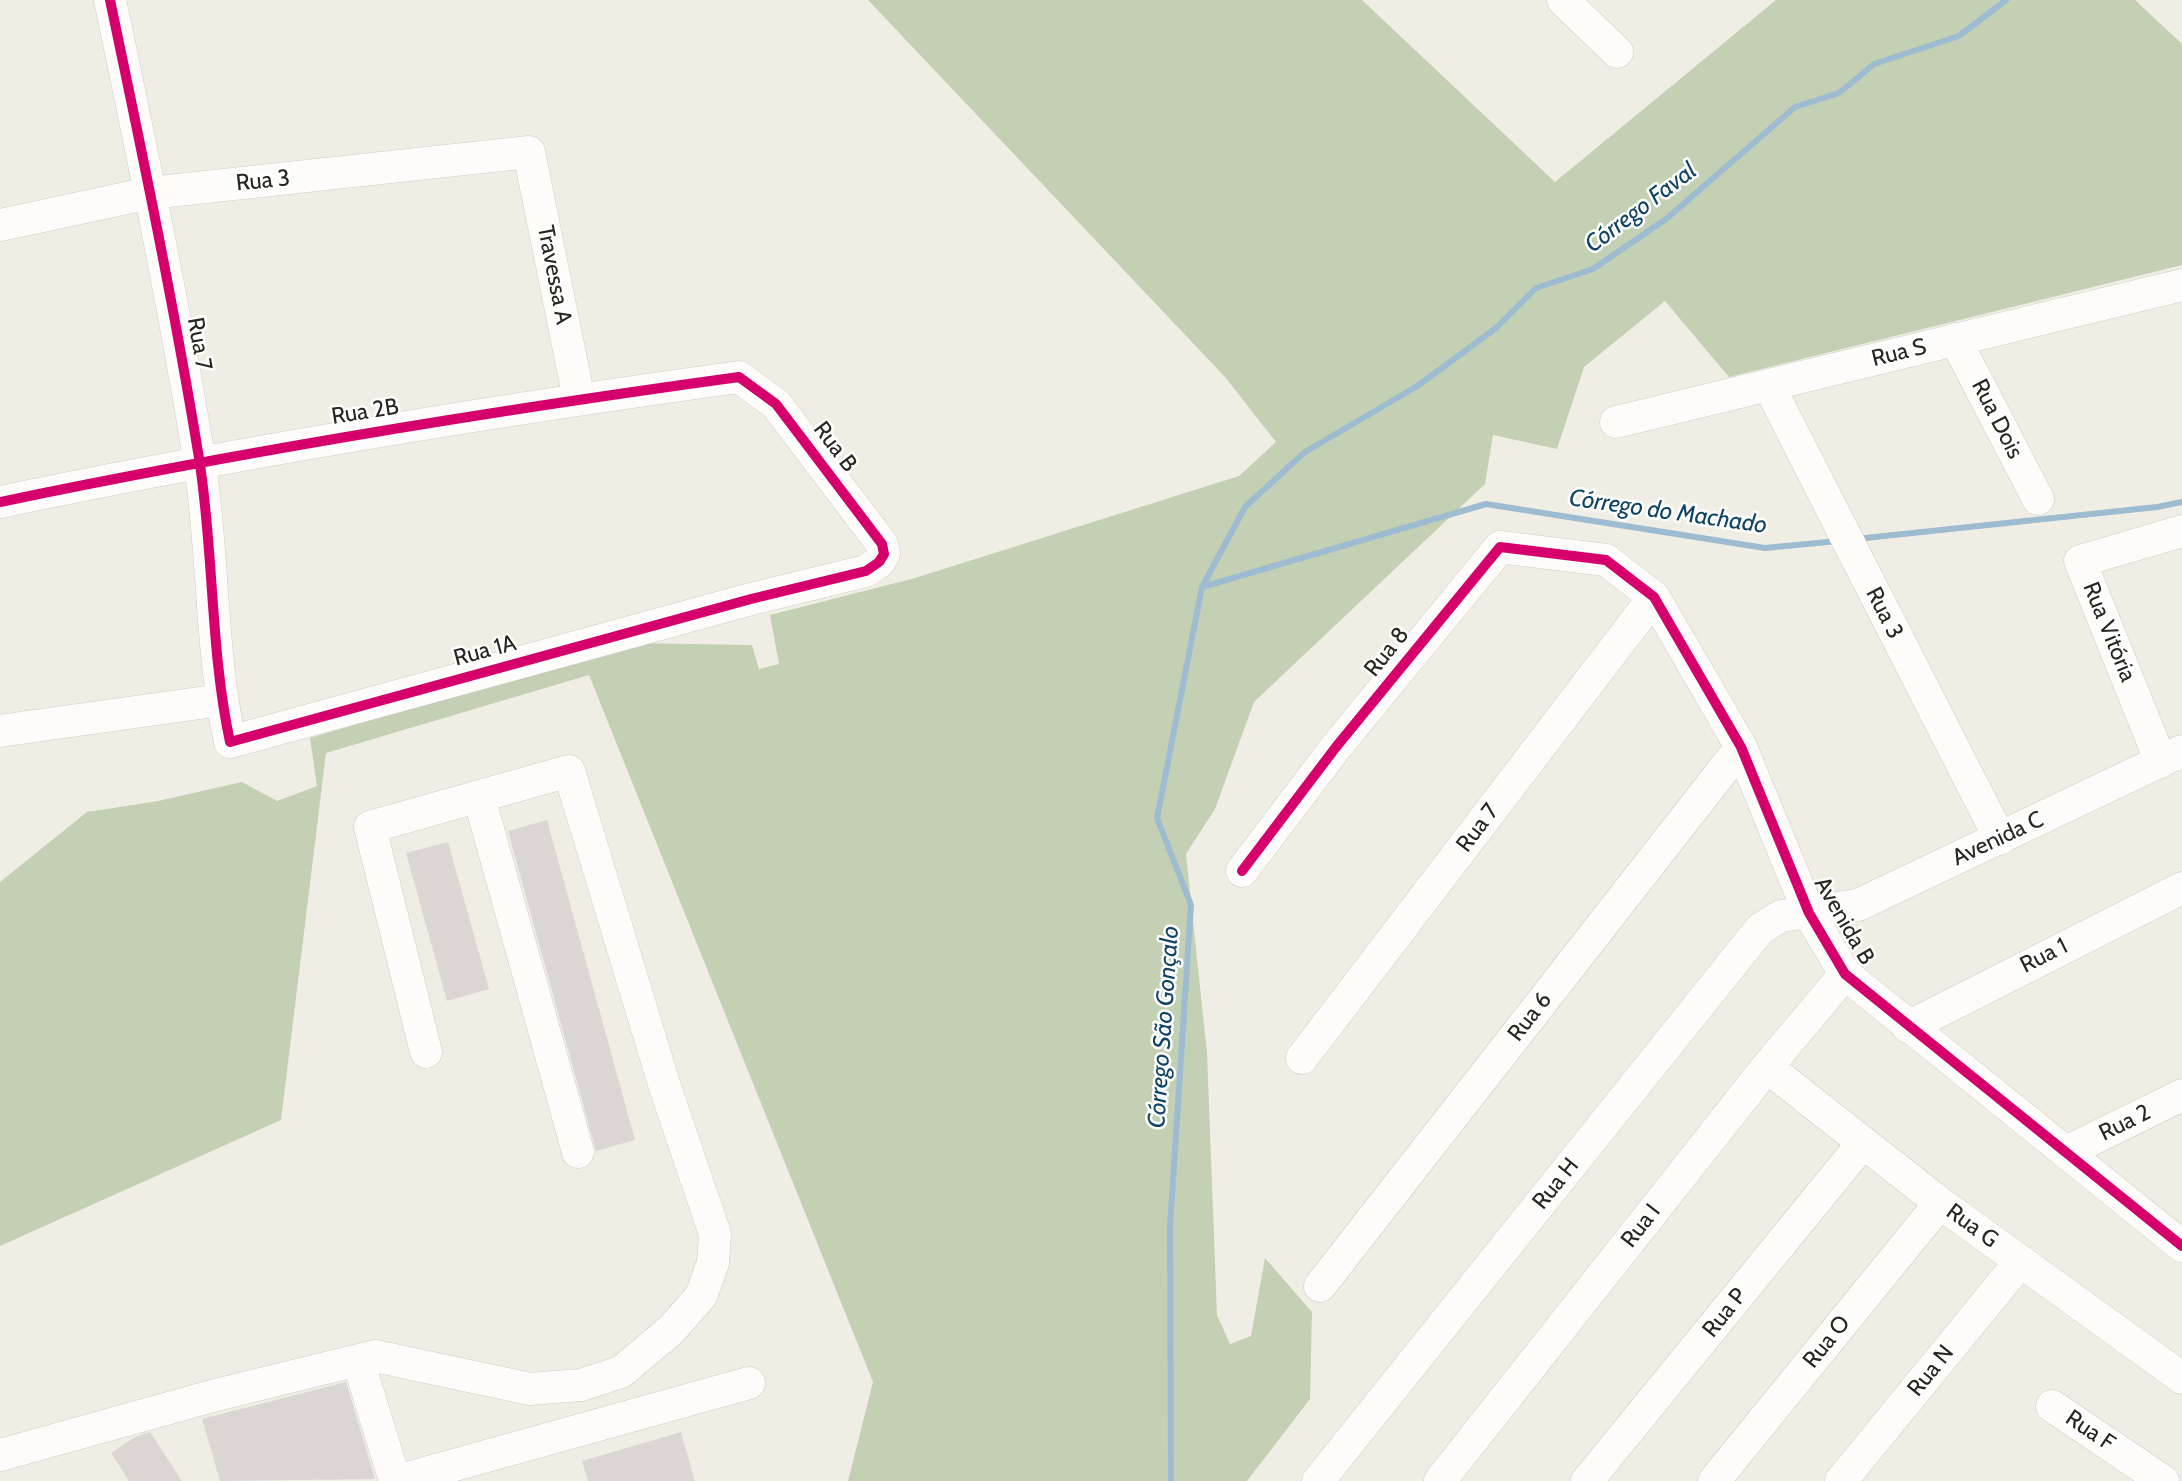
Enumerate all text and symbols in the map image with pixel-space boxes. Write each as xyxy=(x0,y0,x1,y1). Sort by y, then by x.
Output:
water label: Córrego Faval xyxy=(1580,157,1702,259)
street label: Rua 3 xyxy=(235,164,291,198)
street label: Travessa A xyxy=(531,223,577,327)
street label: Rua 7 xyxy=(181,315,217,373)
street label: Rua S xyxy=(1869,333,1929,373)
street label: Rua Dois xyxy=(1965,375,2029,463)
street label: Rua 2B xyxy=(329,393,401,431)
street label: Rua B xyxy=(807,416,863,478)
water label: Córrego do Machado xyxy=(1567,484,1769,540)
street label: Rua Vitória xyxy=(2076,578,2142,686)
street label: Rua 3 xyxy=(1859,583,1909,643)
street label: Rua 8 xyxy=(1359,622,1415,682)
street label: Rua 1A xyxy=(451,629,519,673)
street label: Rua 7 xyxy=(1451,798,1505,858)
street label: Avenida C xyxy=(1948,806,2048,872)
street label: Avenida B xyxy=(1808,872,1880,970)
water label: Córrego São Gonçalo xyxy=(1143,925,1185,1129)
street label: Rua 1 xyxy=(2016,933,2072,979)
street label: Rua 6 xyxy=(1502,987,1558,1047)
street label: Rua 2 xyxy=(2095,1099,2155,1147)
street label: Rua H xyxy=(1527,1153,1585,1215)
street label: Rua G xyxy=(1941,1198,2003,1254)
street label: Rua I xyxy=(1615,1199,1667,1253)
street label: Rua P xyxy=(1697,1283,1753,1343)
street label: Rua O xyxy=(1798,1310,1856,1374)
street label: Rua N xyxy=(1902,1340,1960,1402)
street label: Rua F xyxy=(2060,1404,2120,1458)

